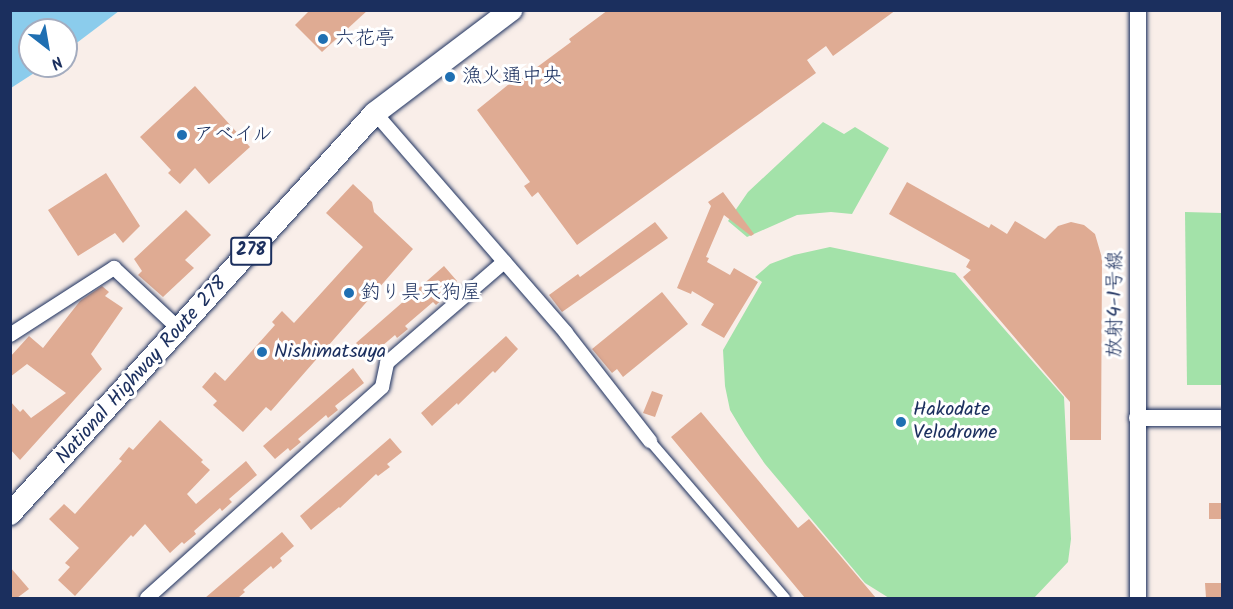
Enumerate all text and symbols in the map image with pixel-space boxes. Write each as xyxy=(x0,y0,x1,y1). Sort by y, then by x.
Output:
north arrow xyxy=(18,18,78,78)
place label: 六花亭 xyxy=(335,27,395,51)
marker: 六花亭 xyxy=(316,32,330,46)
text: N xyxy=(46,49,67,75)
place label: 漁火通中央 xyxy=(462,65,562,89)
marker: 漁火通中央 xyxy=(443,70,457,84)
place label: アベイル xyxy=(194,123,274,147)
marker: アベイル xyxy=(175,128,189,142)
road number: 278 xyxy=(230,236,272,266)
street label: 放射4-1号線 xyxy=(1104,251,1128,357)
street label: National Highway Route 278 xyxy=(51,272,233,470)
place label: 釣り具天狗屋 xyxy=(361,281,481,305)
marker: 釣り具天狗屋 xyxy=(342,286,356,300)
place label: Nishimatsuya xyxy=(274,340,386,364)
marker: Nishimatsuya xyxy=(255,345,269,359)
place label: Hakodate Velodrome xyxy=(913,398,997,445)
marker: Hakodate Velodrome xyxy=(894,415,908,429)

